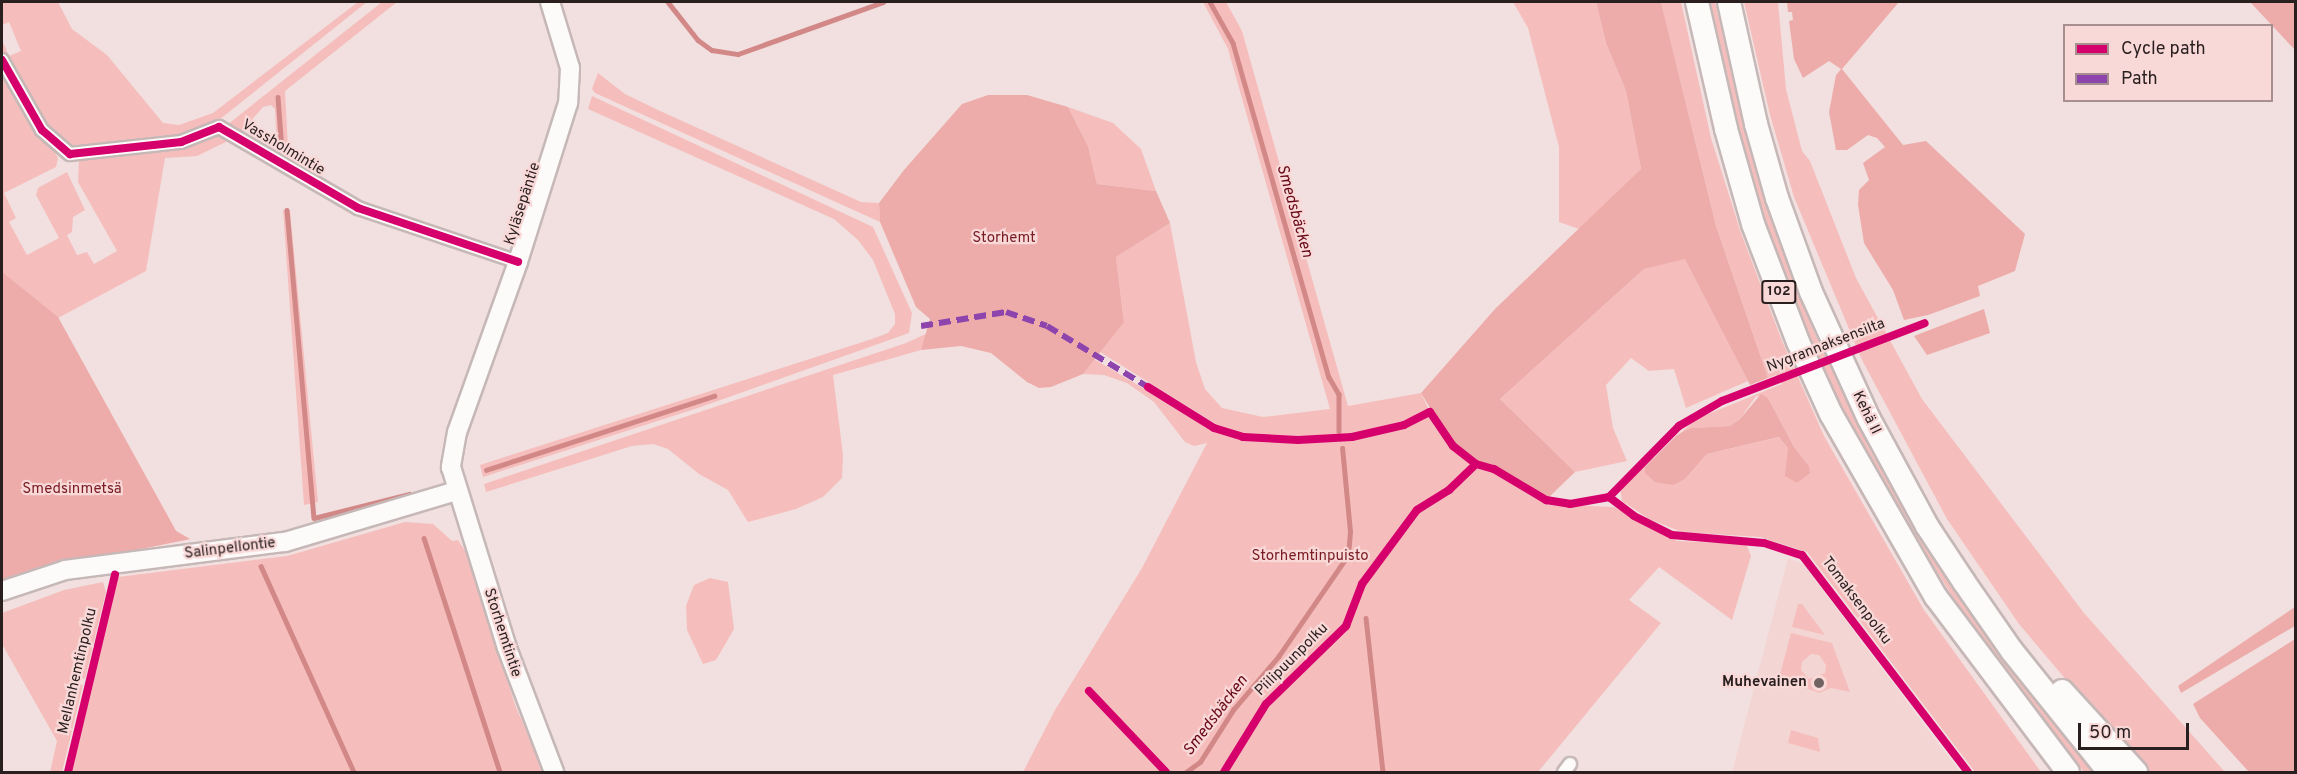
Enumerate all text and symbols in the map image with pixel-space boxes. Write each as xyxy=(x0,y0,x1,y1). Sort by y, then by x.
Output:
legend xyxy=(2063,24,2273,102)
text: Cycle path xyxy=(2121,38,2206,61)
text: Path xyxy=(2121,68,2158,91)
street label: Vassholmintie xyxy=(238,116,328,180)
street label: Kyläsepäntie xyxy=(501,160,545,248)
water label: Smedsbäcken xyxy=(1272,162,1316,260)
park label: Storhemt xyxy=(972,230,1036,248)
road number: 102 xyxy=(1761,281,1797,303)
street label: Nygrannaksensilta xyxy=(1764,315,1888,377)
street label: Kehä II xyxy=(1848,388,1884,438)
park label: Smedsinmetsä xyxy=(22,481,122,499)
street label: Salinpellontie xyxy=(183,534,277,564)
park label: Storhemtinpuisto xyxy=(1251,548,1369,566)
street label: Tomaksenpolku xyxy=(1817,554,1895,648)
street label: Storhemtintie xyxy=(479,586,525,680)
street label: Mellanhemtinpolku xyxy=(55,606,101,736)
street label: Piilipuunpolku xyxy=(1252,620,1332,700)
water label: Smedsbäcken xyxy=(1180,672,1252,760)
place label: Muhevainen xyxy=(1722,674,1807,692)
marker: Muhevainen xyxy=(1812,676,1826,690)
scale bar xyxy=(2081,711,2192,749)
text: 50 m xyxy=(2089,722,2131,745)

